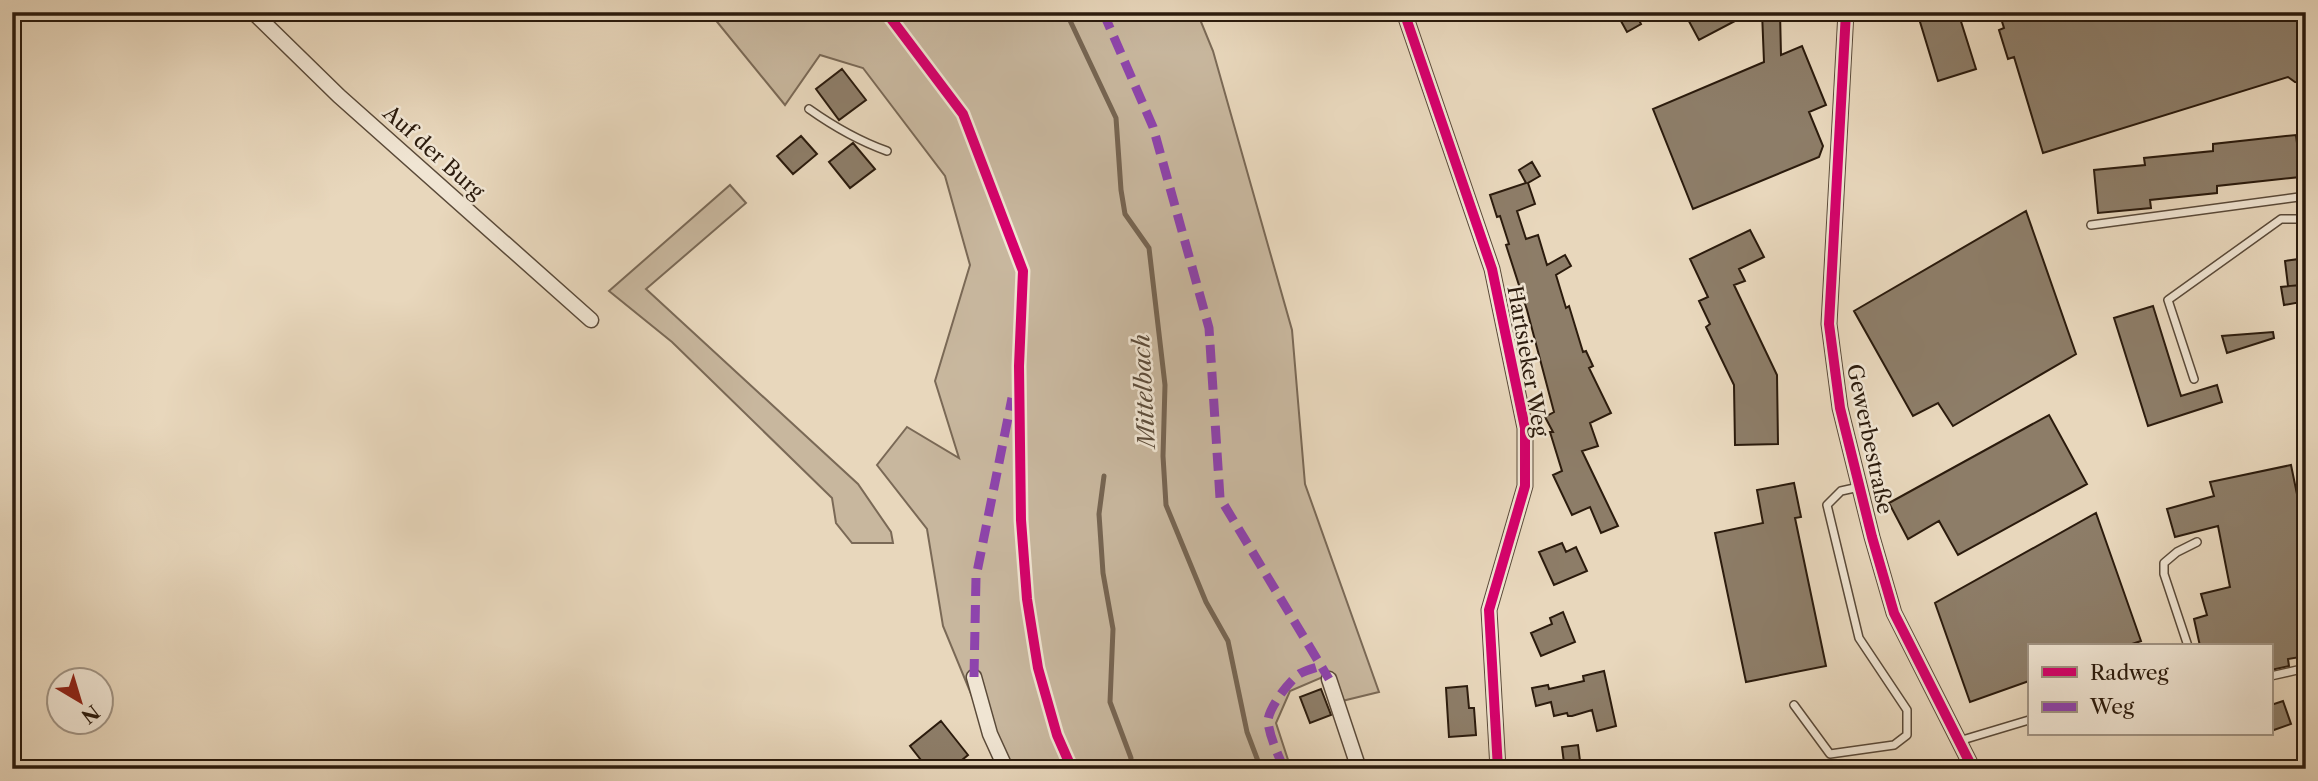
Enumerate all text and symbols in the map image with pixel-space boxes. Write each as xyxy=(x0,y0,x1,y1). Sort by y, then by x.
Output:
street label: Auf der Burg xyxy=(378,99,490,204)
street label: Hartsieker Weg xyxy=(1502,284,1554,439)
water label: Mittelbach xyxy=(1127,333,1161,452)
street label: Gewerbestraße xyxy=(1842,362,1898,516)
legend xyxy=(2028,644,2272,736)
text: Radweg xyxy=(2090,660,2170,685)
north arrow xyxy=(46,666,116,736)
text: Weg xyxy=(2089,694,2135,719)
text: N xyxy=(77,700,104,728)

